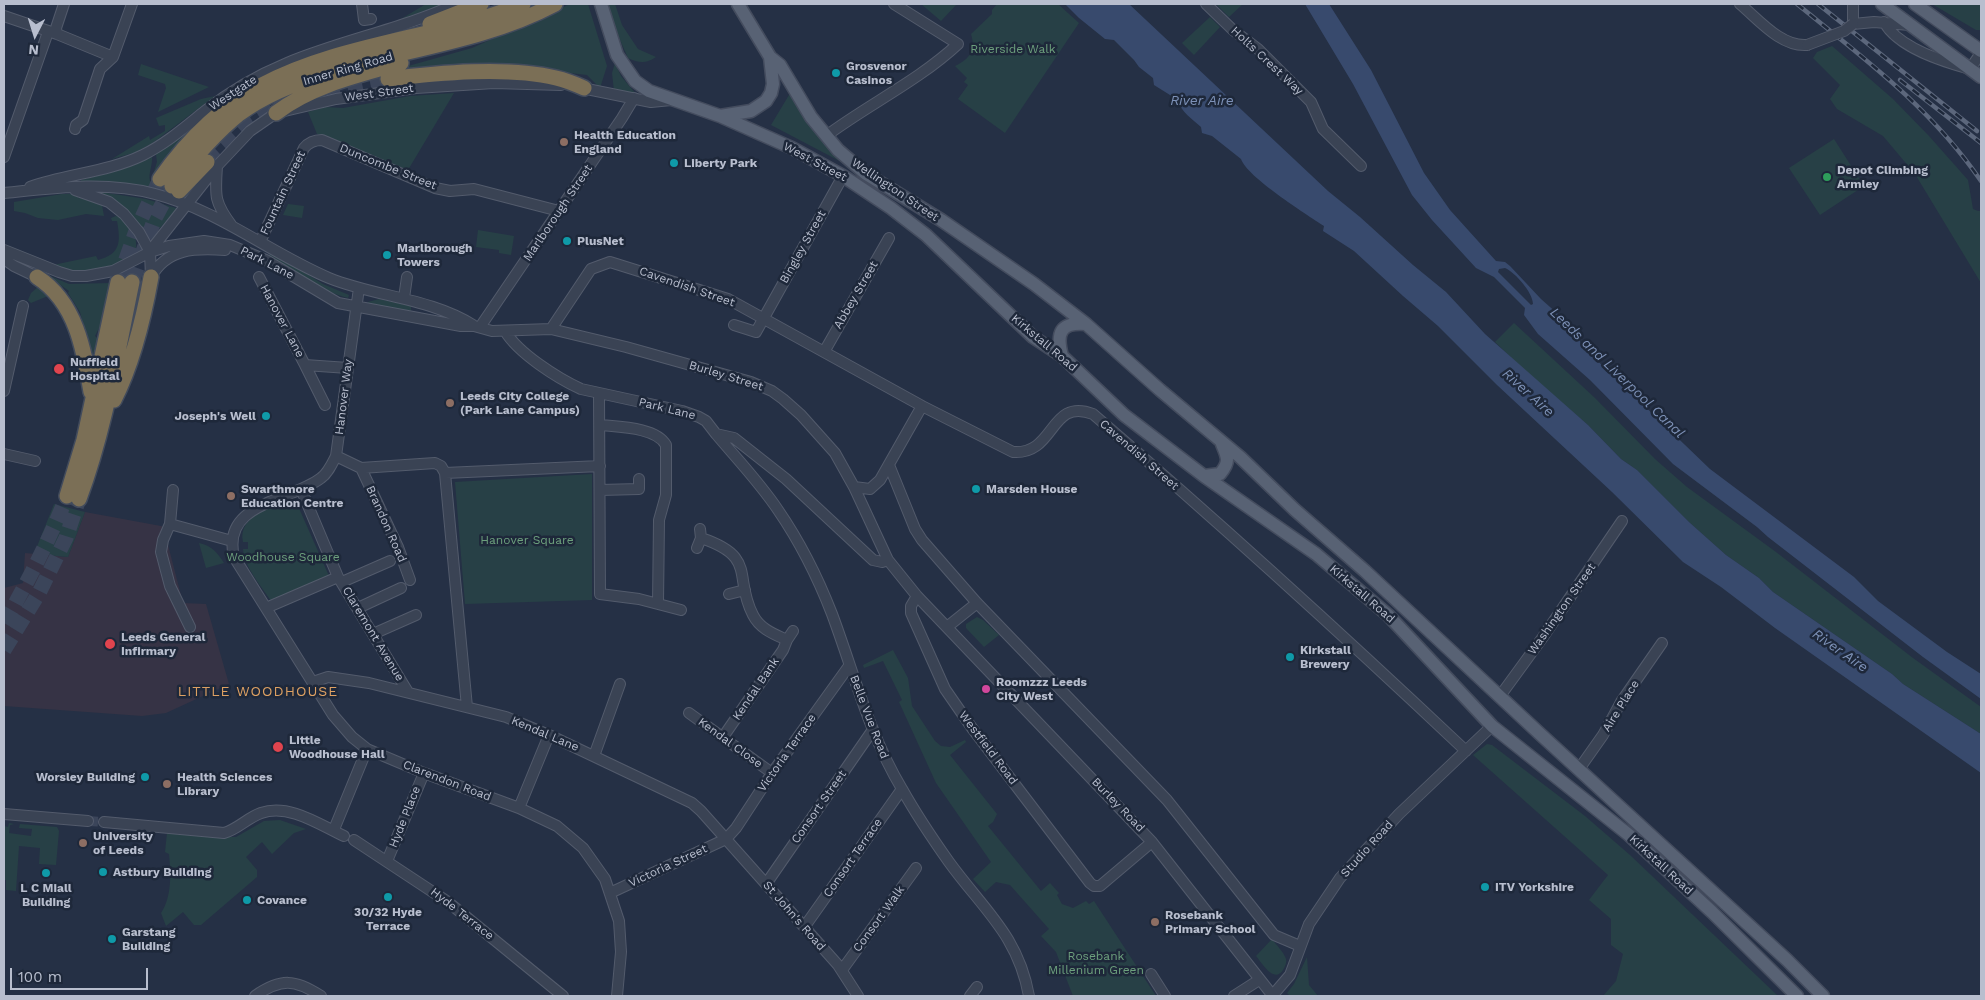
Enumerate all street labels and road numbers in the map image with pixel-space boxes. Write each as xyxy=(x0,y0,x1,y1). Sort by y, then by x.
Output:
street label: Holts Crest Way xyxy=(1228,24,1306,98)
street label: Inner Ring Road xyxy=(302,49,394,89)
street label: Westgate xyxy=(206,72,260,114)
street label: West Street xyxy=(344,81,414,105)
street label: West Street xyxy=(781,139,849,185)
street label: Duncombe Street xyxy=(337,141,439,193)
street label: Fountain Street xyxy=(257,149,309,237)
street label: Wellington Street xyxy=(849,155,941,225)
street label: Marlborough Street xyxy=(520,162,596,264)
street label: Bingley Street xyxy=(777,208,829,286)
street label: Park Lane xyxy=(238,243,296,283)
street label: Abbey Street xyxy=(831,258,881,332)
street label: Cavendish Street xyxy=(637,264,737,310)
street label: Hanover Lane xyxy=(257,282,307,360)
street label: Kirkstall Road xyxy=(1008,311,1080,375)
street label: Hanover Way xyxy=(332,358,356,436)
street label: Burley Street xyxy=(687,358,765,394)
street label: Park Lane xyxy=(637,395,697,423)
street label: Cavendish Street xyxy=(1097,417,1181,493)
street label: Brandon Road xyxy=(363,483,409,565)
street label: Washington Street xyxy=(1525,560,1599,658)
street label: Kirkstall Road xyxy=(1327,562,1397,626)
street label: Claremont Avenue xyxy=(339,584,407,684)
street label: Kendal Bank xyxy=(730,655,782,723)
street label: Belle Vue Road xyxy=(846,673,892,761)
street label: Aire Place xyxy=(1599,677,1643,735)
street label: Westfield Road xyxy=(956,708,1020,788)
street label: Victoria Terrace xyxy=(755,711,819,795)
street label: Kendal Lane xyxy=(509,713,581,755)
street label: Kendal Close xyxy=(695,715,765,771)
street label: Clarendon Road xyxy=(401,758,493,804)
street label: Consort Street xyxy=(788,768,850,846)
street label: Burley Road xyxy=(1089,775,1147,835)
street label: Hyde Place xyxy=(386,784,424,850)
street label: Consort Terrace xyxy=(820,816,886,900)
street label: Studio Road xyxy=(1338,818,1396,880)
street label: Kirkstall Road xyxy=(1626,832,1696,898)
street label: Victoria Street xyxy=(626,842,710,890)
street label: St John's Road xyxy=(760,878,828,954)
street label: Consort Walk xyxy=(850,883,908,955)
street label: Hyde Terrace xyxy=(427,885,497,943)

